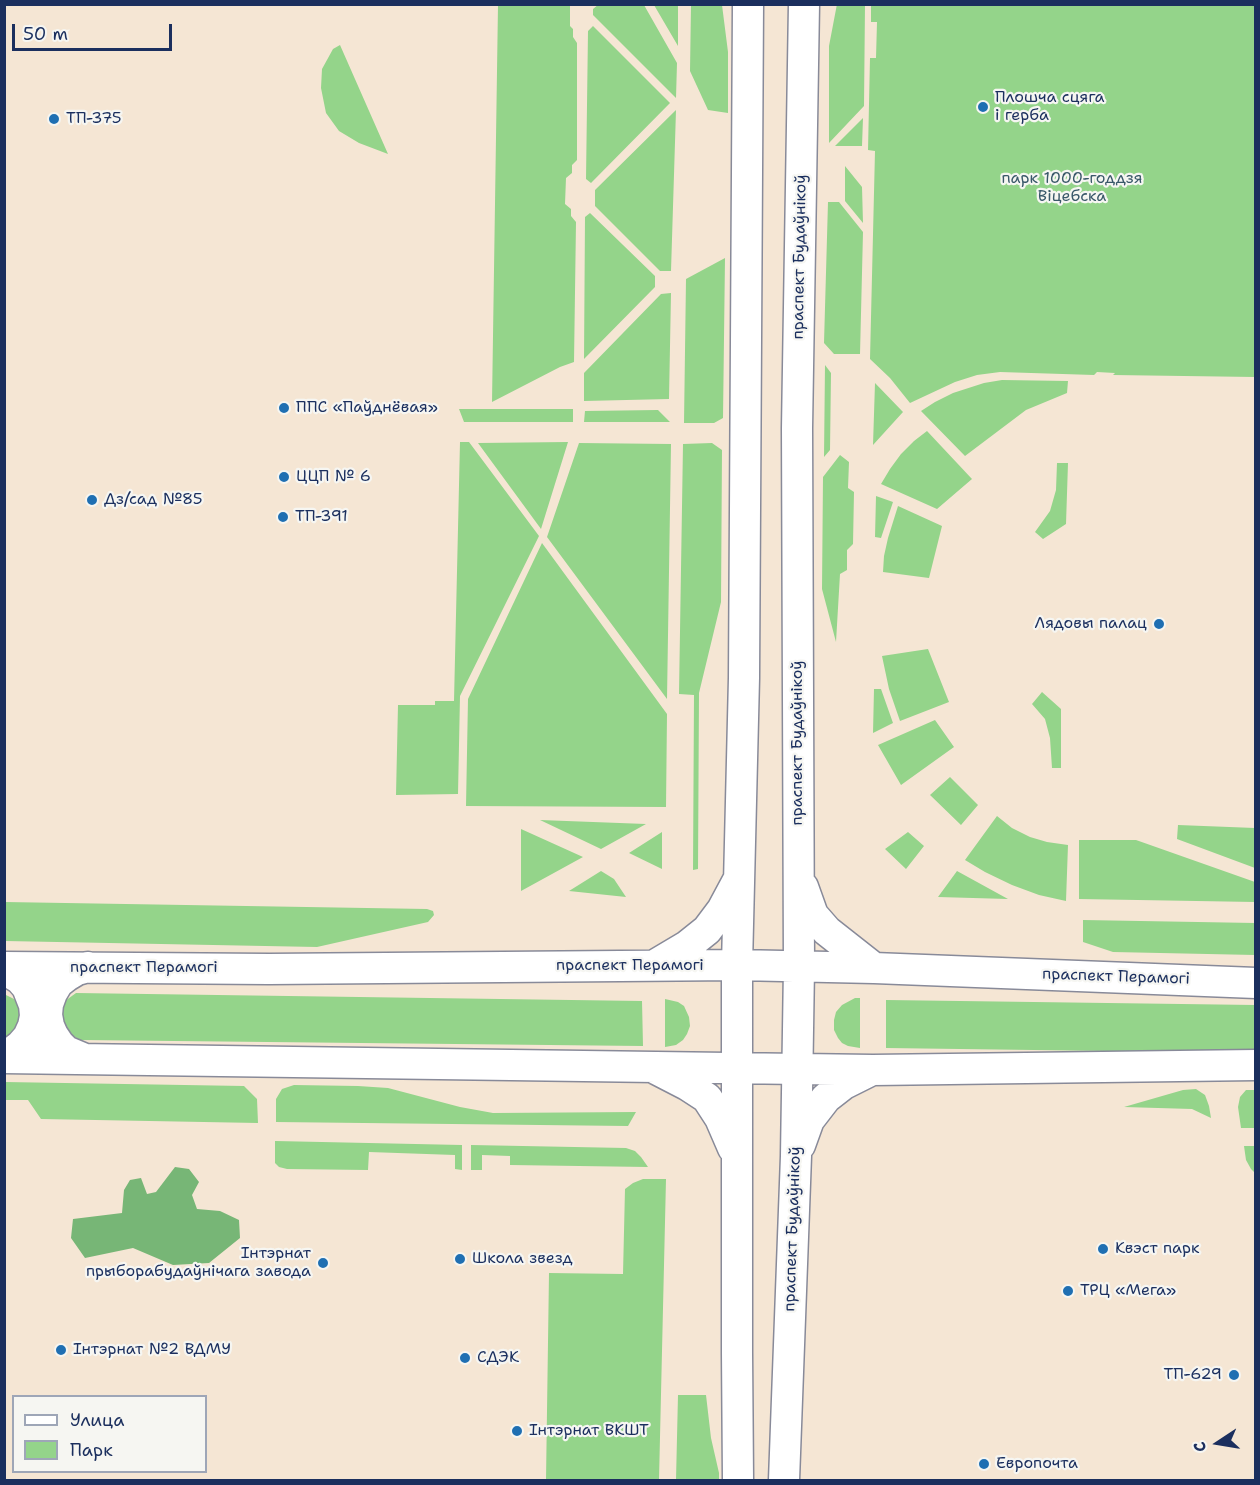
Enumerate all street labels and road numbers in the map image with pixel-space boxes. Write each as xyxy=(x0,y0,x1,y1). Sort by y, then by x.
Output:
street label: праспект Будаўнікоў xyxy=(789,174,811,340)
street label: праспект Будаўнікоў xyxy=(788,660,808,826)
street label: праспект Перамогі xyxy=(556,956,704,976)
street label: праспект Перамогі xyxy=(70,958,218,978)
street label: праспект Перамогі xyxy=(1042,965,1190,989)
street label: праспект Будаўнікоў xyxy=(781,1146,805,1312)

